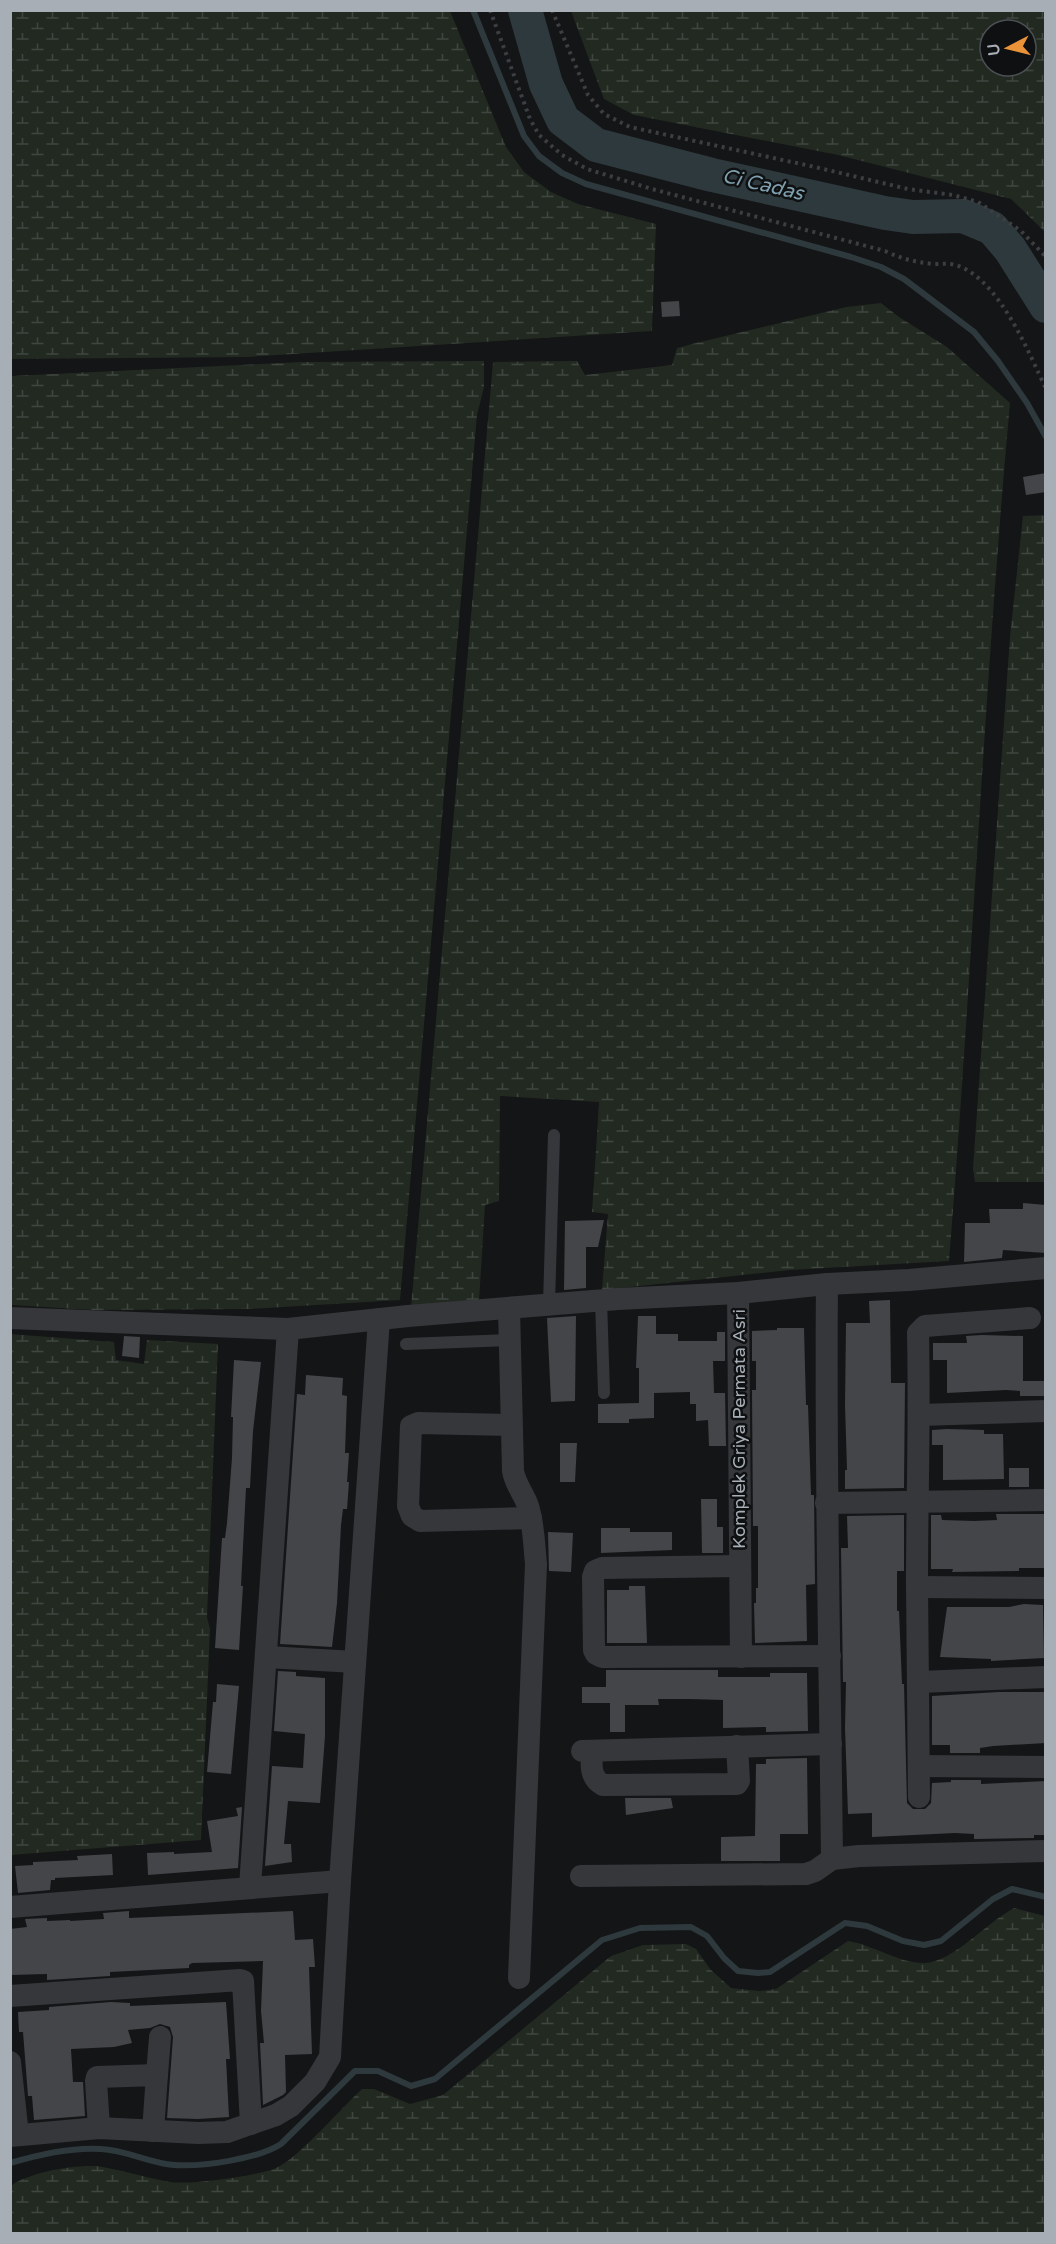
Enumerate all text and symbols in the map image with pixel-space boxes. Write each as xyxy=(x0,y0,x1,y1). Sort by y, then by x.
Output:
north arrow xyxy=(978,18,1038,78)
text: U xyxy=(983,42,1005,57)
water label: Ci Cadas xyxy=(720,164,807,206)
street label: Komplek Griya Permata Asri xyxy=(728,1309,750,1549)

